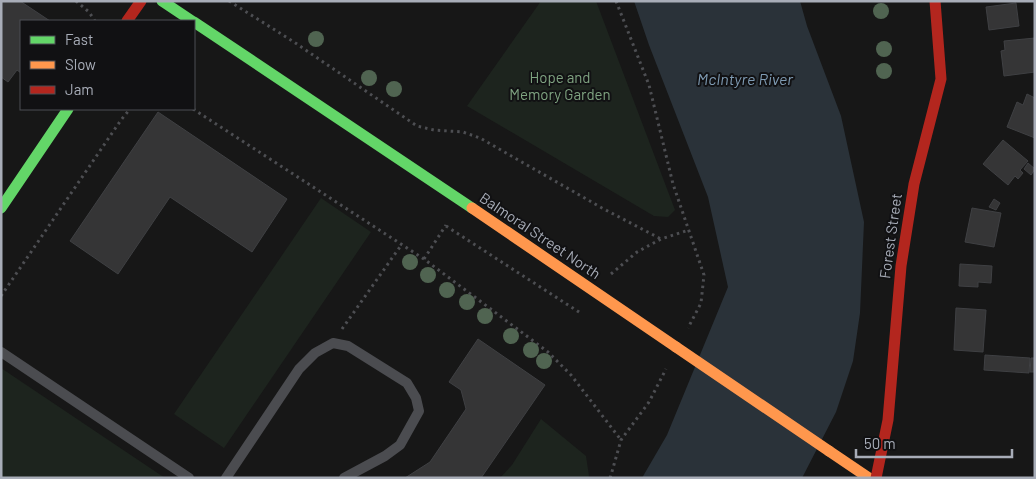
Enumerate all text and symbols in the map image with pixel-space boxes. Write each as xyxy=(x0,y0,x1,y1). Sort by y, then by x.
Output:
legend xyxy=(20,20,195,110)
text: Fast xyxy=(65,30,93,48)
text: Slow xyxy=(65,55,96,73)
park label: Hope and Memory Garden xyxy=(509,68,611,103)
water label: McIntyre River xyxy=(697,69,794,88)
text: Jam xyxy=(65,80,94,98)
street label: Balmoral Street North xyxy=(477,188,604,282)
street label: Forest Street xyxy=(875,192,905,280)
scale bar xyxy=(856,426,1012,458)
text: 50 m xyxy=(864,434,896,452)

